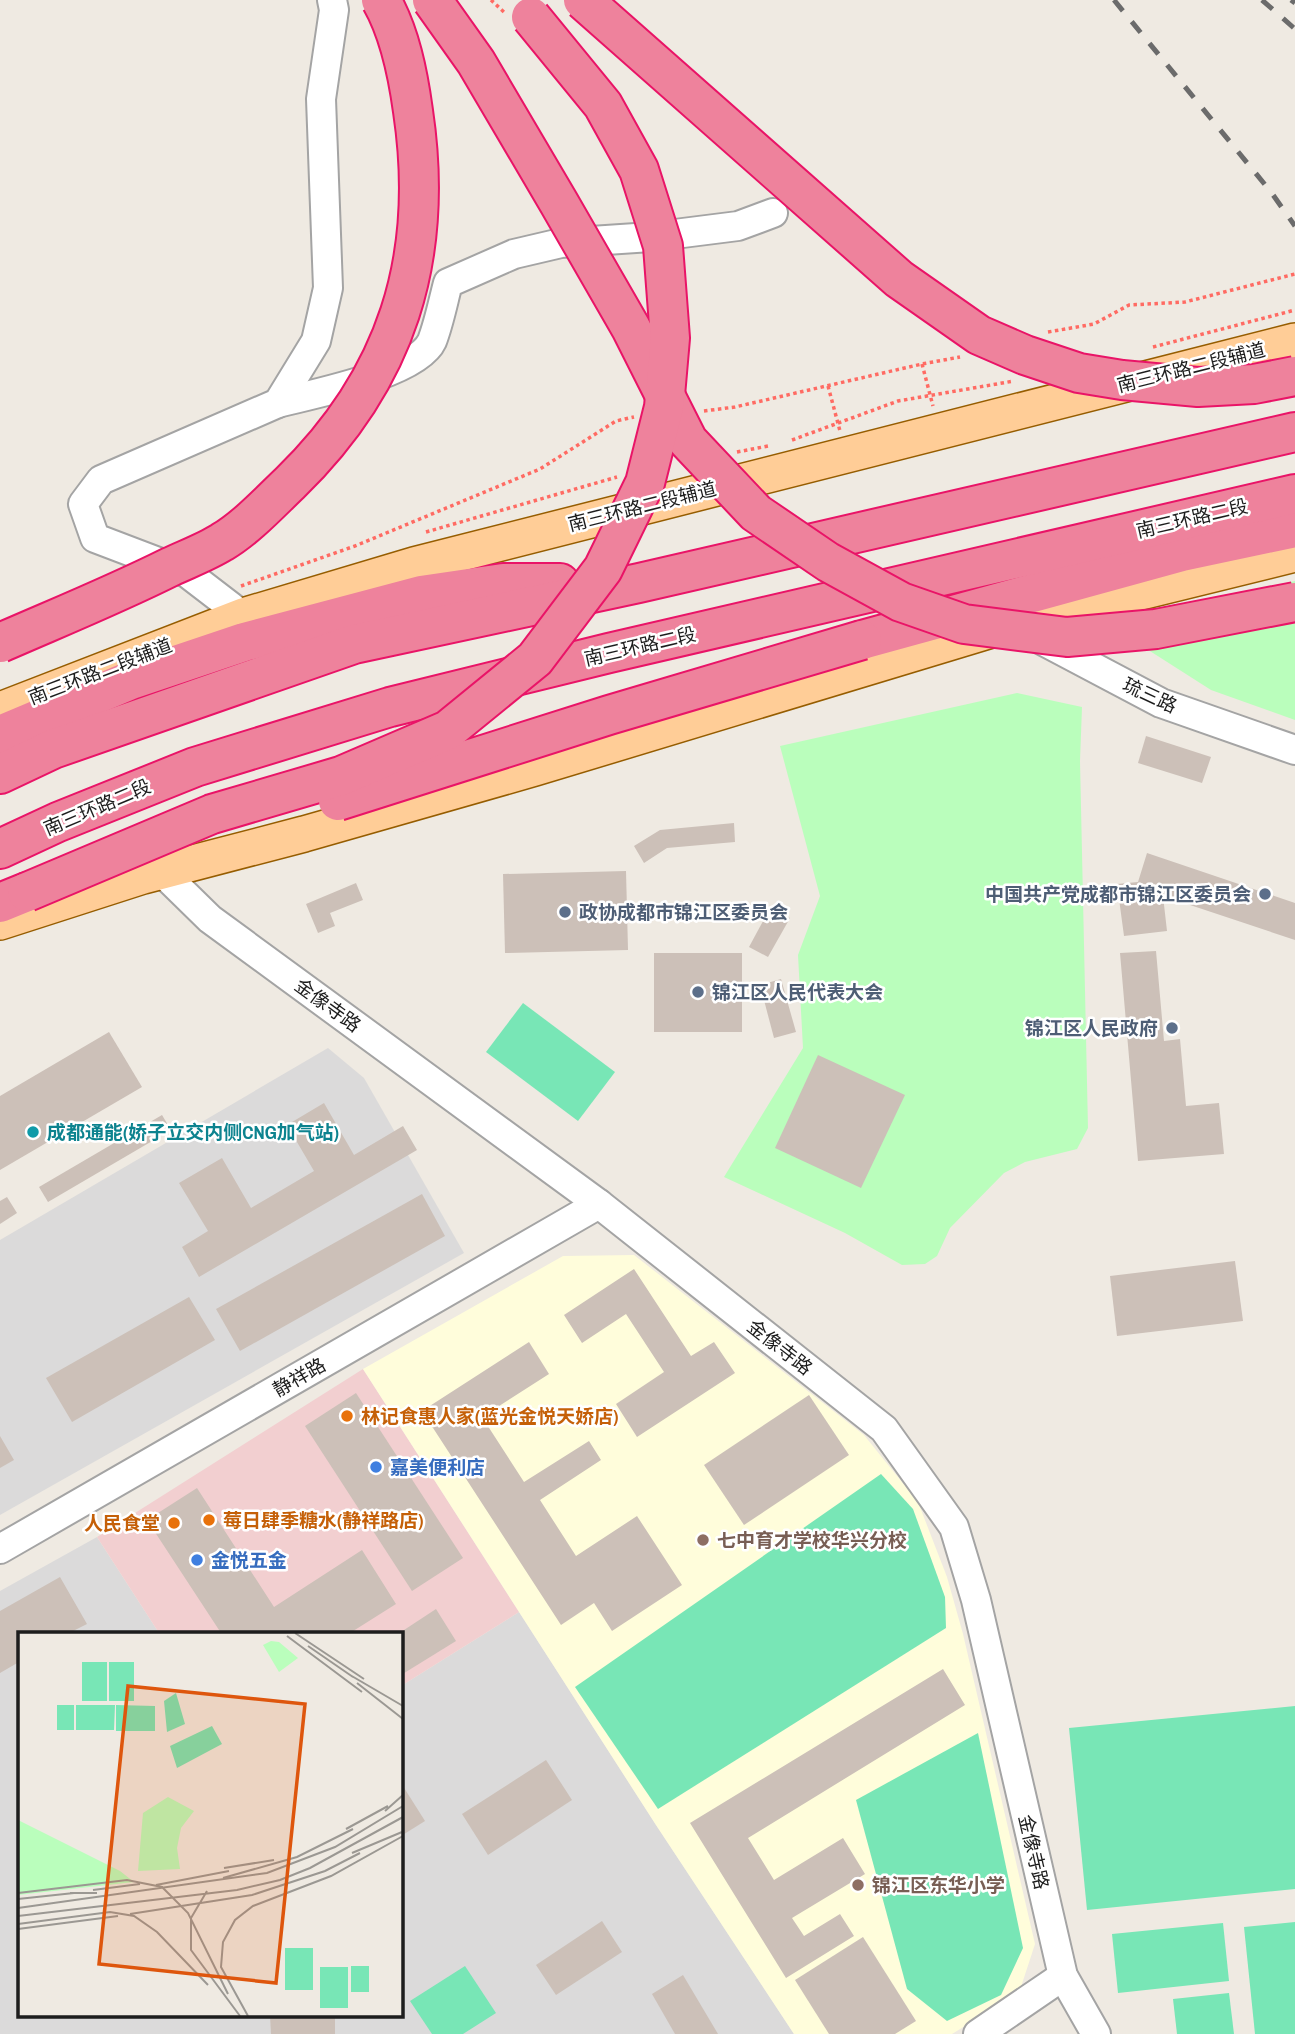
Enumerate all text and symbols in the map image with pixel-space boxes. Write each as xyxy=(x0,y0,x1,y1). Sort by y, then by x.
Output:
street label: 南三环路二段辅道 xyxy=(1114,336,1268,398)
street label: 南三环路二段辅道 xyxy=(565,475,719,537)
street label: 南三环路二段 xyxy=(1134,493,1250,543)
street label: 南三环路二段 xyxy=(582,621,698,671)
street label: 南三环路二段辅道 xyxy=(24,632,176,710)
street label: 琉三路 xyxy=(1119,671,1181,719)
street label: 南三环路二段 xyxy=(39,773,155,841)
place label: 中国共产党成都市锦江区委员会 xyxy=(985,881,1251,907)
marker: 中国共产党成都市锦江区委员会 xyxy=(1257,886,1273,902)
place label: 政协成都市锦江区委员会 xyxy=(579,899,788,925)
marker: 政协成都市锦江区委员会 xyxy=(557,904,573,920)
street label: 金像寺路 xyxy=(290,972,366,1038)
place label: 锦江区人民代表大会 xyxy=(712,979,883,1005)
marker: 锦江区人民代表大会 xyxy=(690,984,706,1000)
place label: 锦江区人民政府 xyxy=(1025,1015,1158,1041)
marker: 锦江区人民政府 xyxy=(1164,1020,1180,1036)
place label: 成都通能(娇子立交内侧CNG加气站) xyxy=(47,1119,339,1145)
marker: 成都通能(娇子立交内侧CNG加气站) xyxy=(25,1124,41,1140)
street label: 金像寺路 xyxy=(742,1313,818,1381)
street label: 静祥路 xyxy=(268,1351,330,1403)
place label: 林记食惠人家(蓝光金悦天娇店) xyxy=(361,1403,618,1429)
marker: 林记食惠人家(蓝光金悦天娇店) xyxy=(339,1408,355,1424)
place label: 嘉美便利店 xyxy=(390,1454,485,1480)
marker: 嘉美便利店 xyxy=(368,1459,384,1475)
place label: 莓日肆季糖水(静祥路店) xyxy=(223,1507,423,1533)
place label: 人民食堂 xyxy=(84,1510,160,1536)
marker: 莓日肆季糖水(静祥路店) xyxy=(201,1512,217,1528)
marker: 人民食堂 xyxy=(166,1515,182,1531)
place label: 七中育才学校华兴分校 xyxy=(717,1527,907,1553)
marker: 七中育才学校华兴分校 xyxy=(695,1532,711,1548)
place label: 金悦五金 xyxy=(211,1547,287,1573)
marker: 金悦五金 xyxy=(189,1552,205,1568)
inset map xyxy=(18,1632,402,2016)
street label: 金像寺路 xyxy=(1013,1812,1055,1892)
place label: 锦江区东华小学 xyxy=(872,1872,1005,1898)
marker: 锦江区东华小学 xyxy=(850,1877,866,1893)

